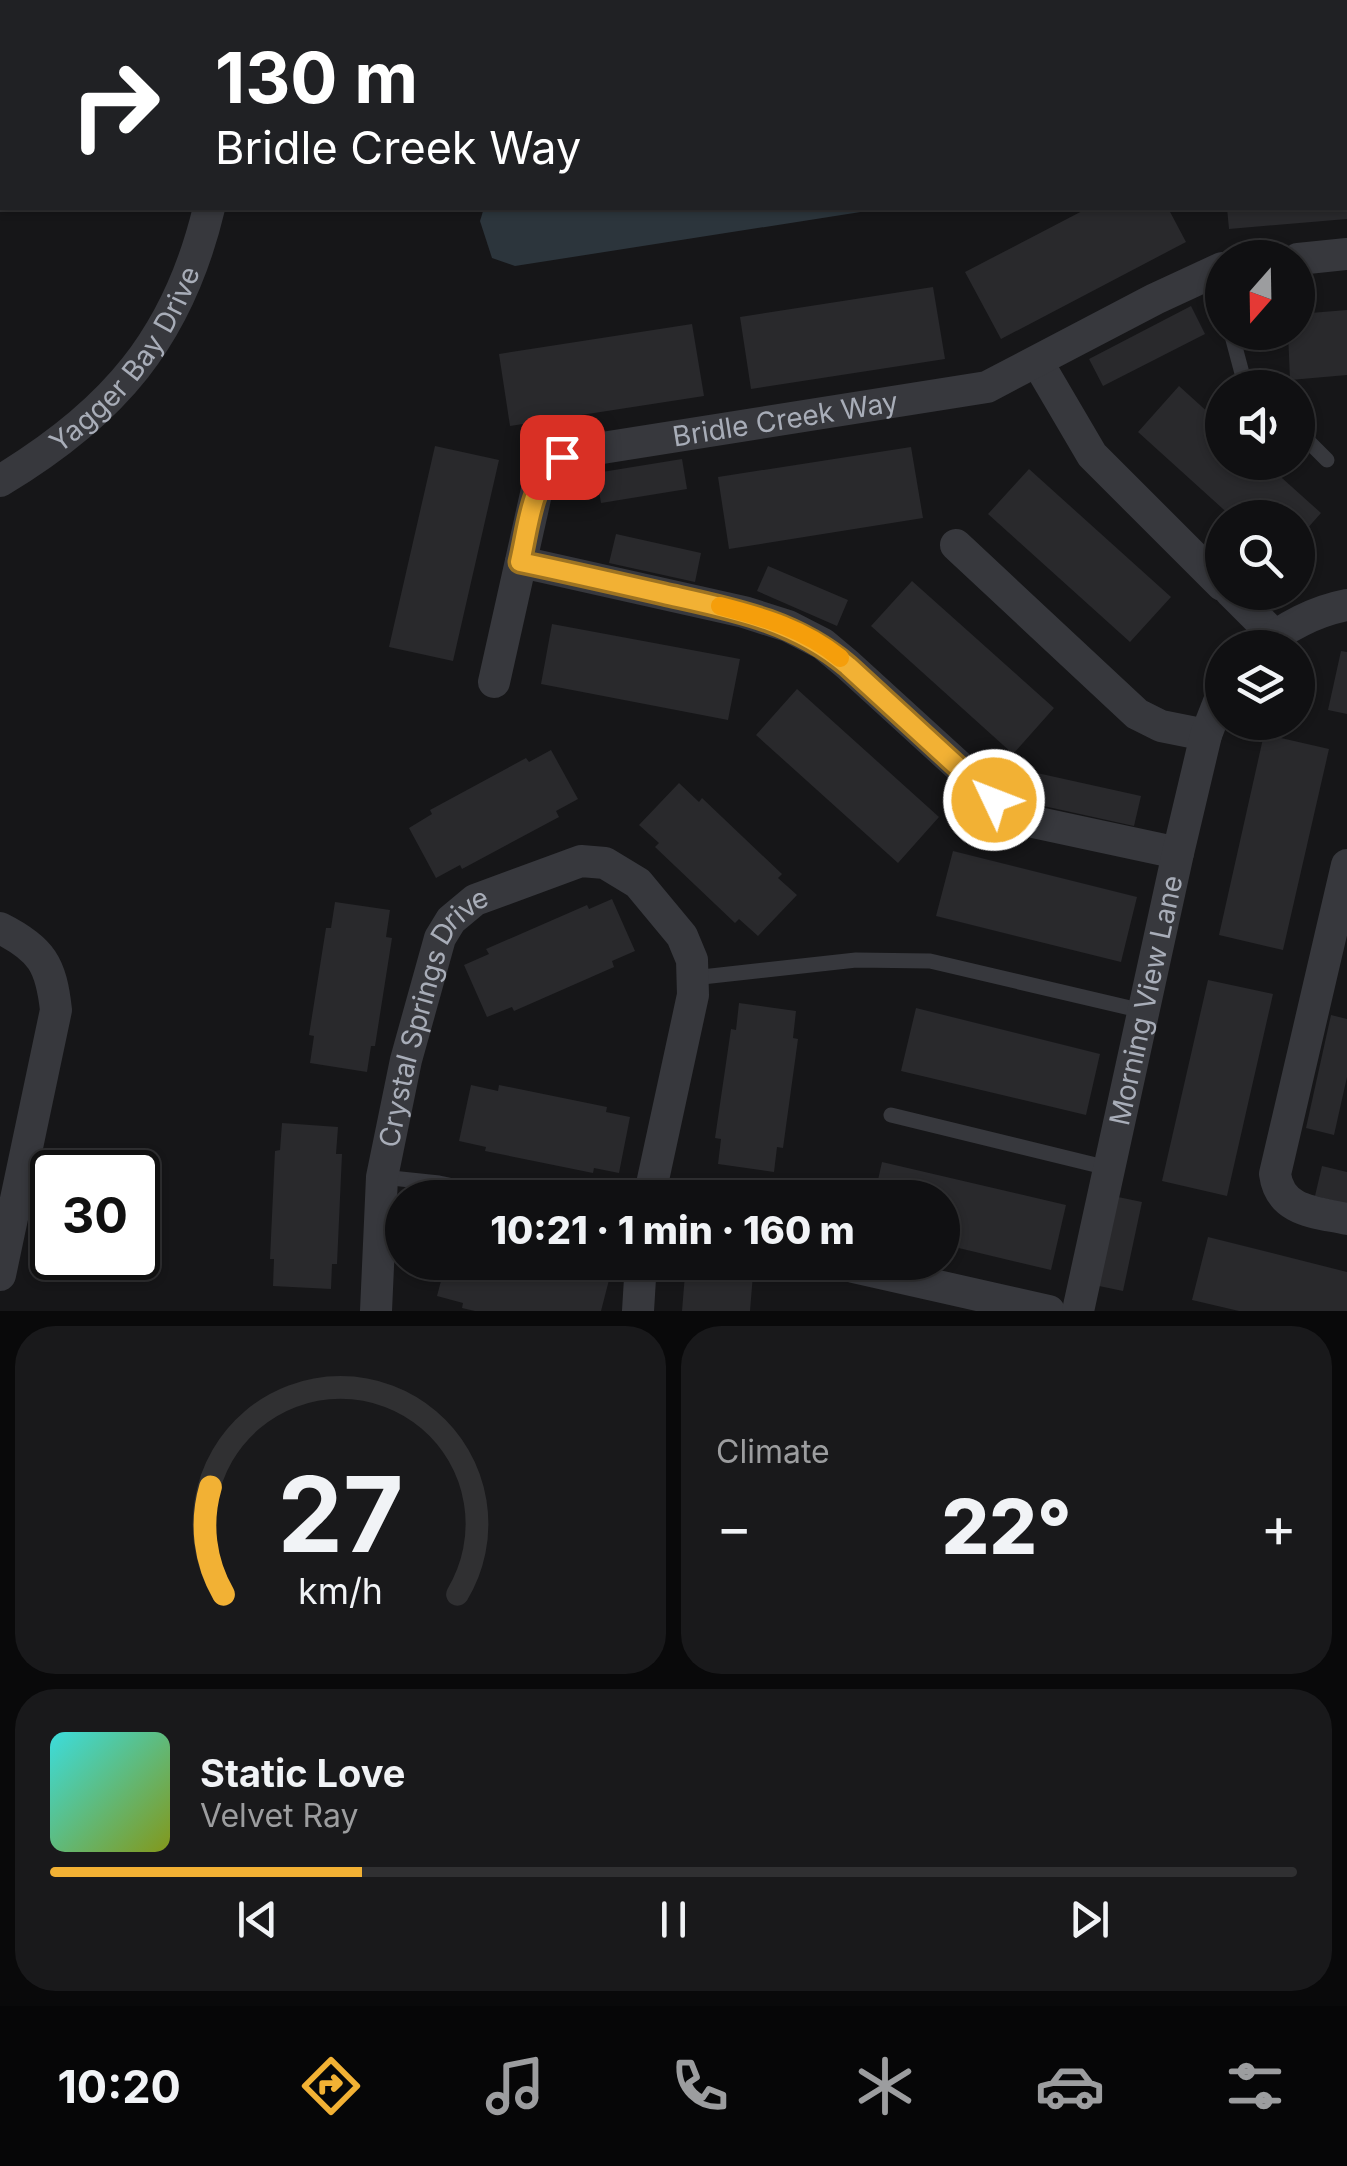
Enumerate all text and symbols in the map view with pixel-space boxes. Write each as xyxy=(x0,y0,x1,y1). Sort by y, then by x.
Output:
text: 130 m xyxy=(215,35,418,120)
icon: right xyxy=(50,40,180,170)
text: Bridle Creek Way xyxy=(215,120,581,175)
north arrow xyxy=(1205,240,1315,350)
map controls xyxy=(1205,240,1315,740)
street label: Yagger Bay Drive xyxy=(43,261,207,459)
button: sound xyxy=(1205,370,1315,480)
street label: Bridle Creek Way xyxy=(670,384,900,454)
pin xyxy=(520,415,605,500)
icon: arrive xyxy=(535,430,590,485)
button: search xyxy=(1205,500,1315,610)
button: layers xyxy=(1205,630,1315,740)
position arrow xyxy=(942,748,1046,852)
street label: Morning View Lane xyxy=(1102,872,1190,1129)
street label: Crystal Springs Drive xyxy=(372,880,493,1150)
speed limit sign: 30 xyxy=(30,1150,160,1280)
text: 10:21 · 1 min · 160 m xyxy=(490,1207,855,1253)
text: Climate xyxy=(716,1432,830,1471)
text: 27 xyxy=(278,1451,404,1577)
text: 22° xyxy=(941,1481,1072,1572)
text: − xyxy=(716,1494,752,1560)
text: + xyxy=(1261,1494,1297,1560)
text: km/h xyxy=(298,1569,383,1613)
text: Static Love xyxy=(200,1750,405,1796)
text: Velvet Ray xyxy=(200,1796,358,1835)
icon: previous xyxy=(230,1892,285,1947)
icon: pause xyxy=(646,1892,701,1947)
icon: next xyxy=(1062,1892,1117,1947)
icon: directions xyxy=(296,2051,366,2121)
icon: music xyxy=(480,2051,550,2121)
icon: phone xyxy=(665,2051,735,2121)
icon: climate xyxy=(850,2051,920,2121)
icon: car xyxy=(1035,2051,1105,2121)
icon: filters xyxy=(1220,2051,1290,2121)
text: 10:20 xyxy=(57,2059,181,2114)

